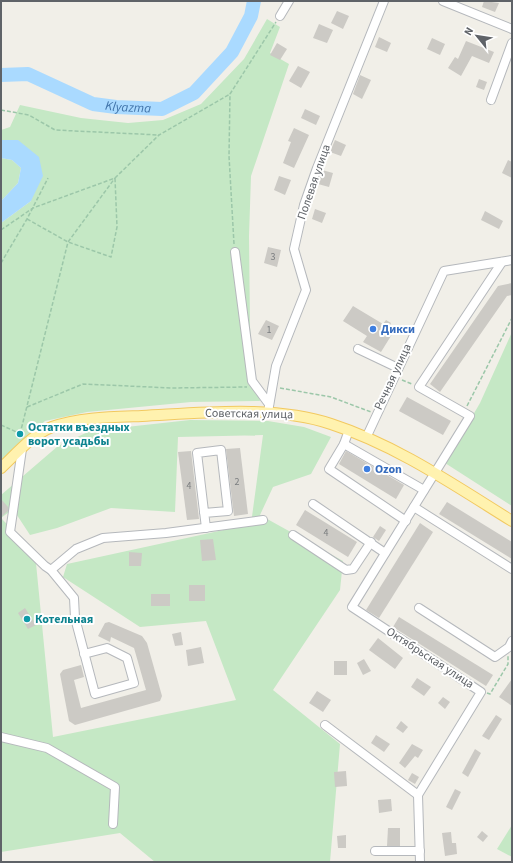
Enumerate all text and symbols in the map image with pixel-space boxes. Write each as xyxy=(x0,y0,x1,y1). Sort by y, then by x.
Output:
north arrow xyxy=(457,16,497,56)
text: N xyxy=(460,24,477,38)
water label: Klyazma xyxy=(104,97,152,118)
street label: Полевая улица xyxy=(293,142,335,222)
house number: 3 xyxy=(271,250,276,264)
place label: Дикси xyxy=(381,321,415,338)
house number: 1 xyxy=(267,323,272,337)
marker: Дикси xyxy=(368,324,378,334)
street label: Речная улица xyxy=(370,341,416,413)
street label: Советская улица xyxy=(205,405,293,423)
place label: Остатки въездных ворот усадьбы xyxy=(28,419,130,450)
marker: Остатки въездных ворот усадьбы xyxy=(15,429,25,439)
place label: Ozon xyxy=(375,461,402,478)
marker: Ozon xyxy=(362,464,372,474)
house number: 2 xyxy=(235,475,240,489)
house number: 4 xyxy=(187,479,192,493)
house number: 4 xyxy=(324,526,329,540)
place label: Котельная xyxy=(35,611,93,628)
marker: Котельная xyxy=(22,614,32,624)
street label: Октябрьская улица xyxy=(383,623,477,693)

